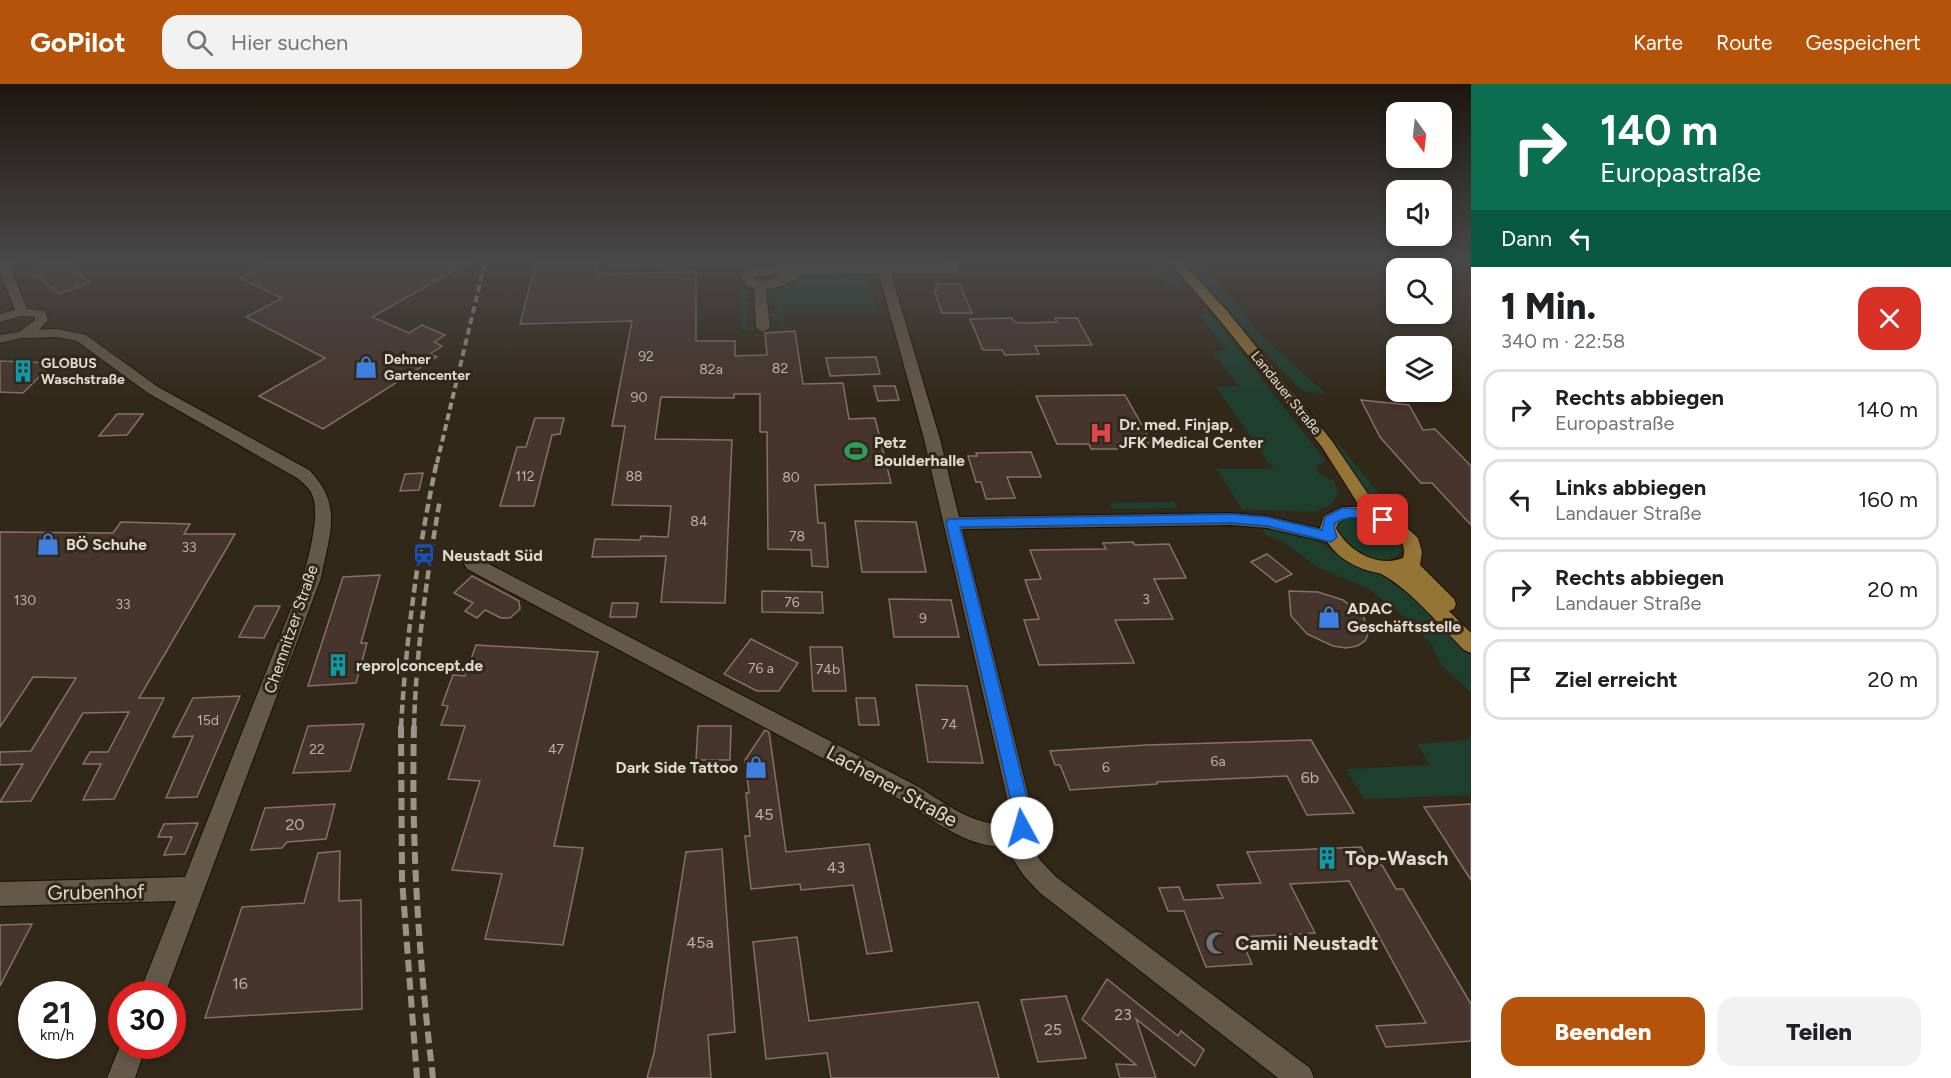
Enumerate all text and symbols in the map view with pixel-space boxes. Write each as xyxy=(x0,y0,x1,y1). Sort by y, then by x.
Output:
search box xyxy=(162,15,582,69)
text: GoPilot xyxy=(30,25,126,59)
icon: search xyxy=(183,26,216,59)
text: Hier suchen xyxy=(231,29,348,56)
text: Karte xyxy=(1633,30,1683,55)
text: Route xyxy=(1716,30,1772,55)
text: Gespeichert xyxy=(1805,30,1921,55)
north arrow xyxy=(1386,102,1452,168)
map controls xyxy=(1386,102,1452,402)
text: 140 m xyxy=(1600,105,1718,156)
icon: right xyxy=(1501,108,1579,186)
text: Europastraße xyxy=(1600,156,1761,189)
button: sound xyxy=(1386,180,1452,246)
icon: left xyxy=(1564,222,1597,255)
text: Dann xyxy=(1501,225,1552,252)
button: search xyxy=(1386,258,1452,324)
text: 1 Min. xyxy=(1501,285,1596,328)
button: close xyxy=(1858,287,1921,350)
text: 340 m · 22:58 xyxy=(1501,329,1625,353)
button: layers xyxy=(1386,336,1452,402)
house number: 92 xyxy=(638,348,654,365)
street label: Landauer Straße xyxy=(1247,348,1325,438)
place label: Dehner Gartencenter xyxy=(384,351,471,384)
shop icon: Dehner Gartencenter xyxy=(353,354,379,380)
place label: GLOBUS Waschstraße xyxy=(41,355,125,388)
building icon: GLOBUS Waschstraße xyxy=(10,358,36,384)
house number: 82 xyxy=(772,360,788,377)
house number: 82a xyxy=(699,361,723,378)
text: Rechts abbiegen xyxy=(1555,384,1724,411)
house number: 90 xyxy=(631,389,647,406)
icon: right xyxy=(1504,393,1537,426)
text: 140 m xyxy=(1857,396,1918,423)
text: Europastraße xyxy=(1555,411,1674,435)
place label: Dr. med. Finjap, JFK Medical Center xyxy=(1119,415,1263,452)
hospital icon: Dr. med. Finjap, JFK Medical Center xyxy=(1088,420,1114,446)
place label: Petz Boulderhalle xyxy=(874,433,965,470)
sports icon: Petz Boulderhalle xyxy=(843,438,869,464)
house number: 112 xyxy=(515,468,535,485)
house number: 88 xyxy=(625,468,643,485)
house number: 80 xyxy=(782,469,800,486)
text: Links abbiegen xyxy=(1555,474,1706,501)
icon: left xyxy=(1504,483,1537,516)
text: 160 m xyxy=(1858,486,1918,513)
pin xyxy=(1357,494,1408,545)
text: Landauer Straße xyxy=(1555,501,1701,525)
icon: arrive xyxy=(1366,503,1399,536)
house number: 84 xyxy=(690,513,708,530)
house number: 78 xyxy=(789,528,805,545)
shop icon: BÖ Schuhe xyxy=(35,531,61,557)
place label: BÖ Schuhe xyxy=(66,535,147,554)
house number: 33 xyxy=(181,539,197,556)
station icon: Neustadt Süd xyxy=(411,542,437,568)
place label: Neustadt Süd xyxy=(442,546,543,565)
street label: Chemnitzer Straße xyxy=(260,562,322,696)
text: Rechts abbiegen xyxy=(1555,564,1724,591)
icon: right xyxy=(1504,573,1537,606)
text: 20 m xyxy=(1867,576,1918,603)
house number: 3 xyxy=(1142,591,1150,608)
text: Landauer Straße xyxy=(1555,591,1701,615)
house number: 130 xyxy=(14,592,36,609)
house number: 76 xyxy=(784,594,800,611)
house number: 33 xyxy=(115,596,131,613)
place label: ADAC Geschäftsstelle xyxy=(1347,599,1461,636)
shop icon: ADAC Geschäftsstelle xyxy=(1316,604,1342,630)
house number: 9 xyxy=(919,610,927,627)
building icon: repro|concept.de xyxy=(325,652,351,678)
place label: repro|concept.de xyxy=(356,656,483,675)
house number: 76 a xyxy=(748,660,774,677)
house number: 74b xyxy=(816,661,840,678)
icon: arrive xyxy=(1504,663,1537,696)
text: Ziel erreicht xyxy=(1555,666,1678,693)
text: 20 m xyxy=(1867,666,1918,693)
house number: 15d xyxy=(197,712,219,729)
house number: 74 xyxy=(941,716,957,733)
street label: Lachener Straße xyxy=(822,740,962,832)
house number: 22 xyxy=(309,741,325,758)
house number: 47 xyxy=(548,741,565,758)
house number: 6a xyxy=(1210,753,1226,770)
shop icon: Dark Side Tattoo xyxy=(743,754,769,780)
place label: Dark Side Tattoo xyxy=(616,758,738,777)
house number: 6 xyxy=(1102,759,1110,776)
house number: 6b xyxy=(1301,768,1319,787)
position arrow xyxy=(990,796,1054,860)
house number: 45 xyxy=(754,805,774,824)
house number: 20 xyxy=(285,815,305,834)
building icon: Top-Wasch xyxy=(1314,845,1340,871)
place label: Top-Wasch xyxy=(1345,846,1448,870)
house number: 43 xyxy=(827,858,845,877)
street label: Grubenhof xyxy=(47,879,145,905)
mosque icon: Camii Neustadt xyxy=(1204,930,1230,956)
place label: Camii Neustadt xyxy=(1235,931,1379,955)
house number: 45a xyxy=(686,933,714,952)
house number: 16 xyxy=(232,974,248,993)
speed limit sign: 30 xyxy=(108,981,186,1059)
text: 21 xyxy=(42,994,72,1031)
button: Beenden xyxy=(1501,997,1705,1066)
button: Teilen xyxy=(1717,997,1921,1066)
house number: 23 xyxy=(1114,1005,1132,1024)
house number: 25 xyxy=(1044,1020,1062,1039)
text: km/h xyxy=(40,1026,74,1044)

